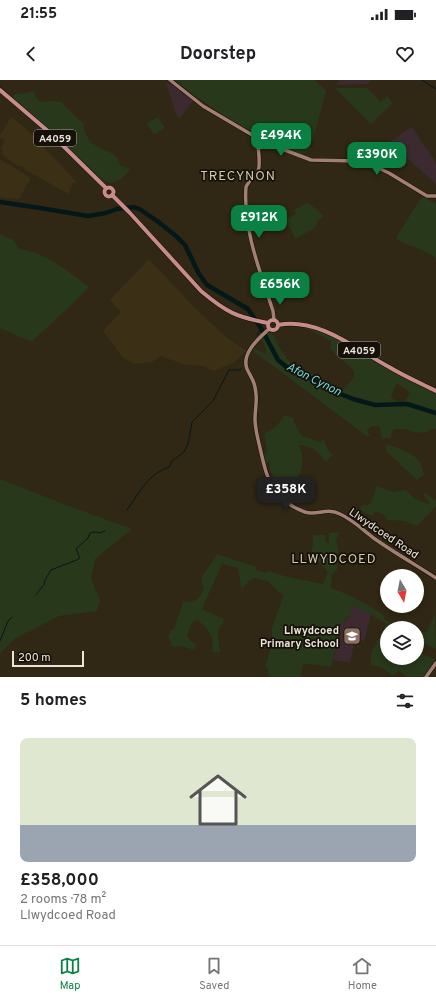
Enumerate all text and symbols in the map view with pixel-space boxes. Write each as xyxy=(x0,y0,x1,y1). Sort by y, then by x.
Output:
text: 21:55 xyxy=(20,5,57,24)
icon: back xyxy=(20,43,42,65)
text: Doorstep xyxy=(180,43,256,66)
icon: heart xyxy=(394,43,416,65)
pin: £494K xyxy=(253,123,309,157)
text: £494K xyxy=(260,128,302,144)
road number: A4059 xyxy=(34,130,76,146)
pin: £390K xyxy=(349,142,405,176)
text: £390K xyxy=(356,147,398,163)
district label: TRECYNON xyxy=(200,169,276,185)
pin: £912K xyxy=(231,205,287,239)
text: £912K xyxy=(240,210,278,226)
pin: £656K xyxy=(252,272,308,306)
text: £656K xyxy=(260,277,300,293)
road number: A4059 xyxy=(338,342,380,358)
water label: Afon Cynon xyxy=(283,359,344,401)
pin: £358K xyxy=(258,477,314,511)
text: £358K xyxy=(266,482,306,498)
street label: Llwydcoed Road xyxy=(346,505,421,562)
district label: LLWYDCOED xyxy=(291,552,377,568)
north arrow xyxy=(380,569,424,613)
map controls xyxy=(380,569,424,665)
button: layers xyxy=(380,621,424,665)
place label: Llwydcoed Primary School xyxy=(260,624,339,651)
school or university icon: Llwydcoed Primary School xyxy=(342,626,362,646)
scale bar xyxy=(12,649,84,668)
text: 200 m xyxy=(18,651,51,665)
text: 5 homes xyxy=(20,690,87,712)
icon: filters xyxy=(394,690,416,712)
icon: home xyxy=(182,764,254,836)
text: £358,000 xyxy=(20,870,99,892)
text: 2 rooms · 78 m² xyxy=(20,892,106,908)
text: Llwydcoed Road xyxy=(20,908,116,924)
tab: Map xyxy=(59,955,81,993)
tab: Saved xyxy=(199,955,229,993)
tab: Home xyxy=(348,955,377,993)

